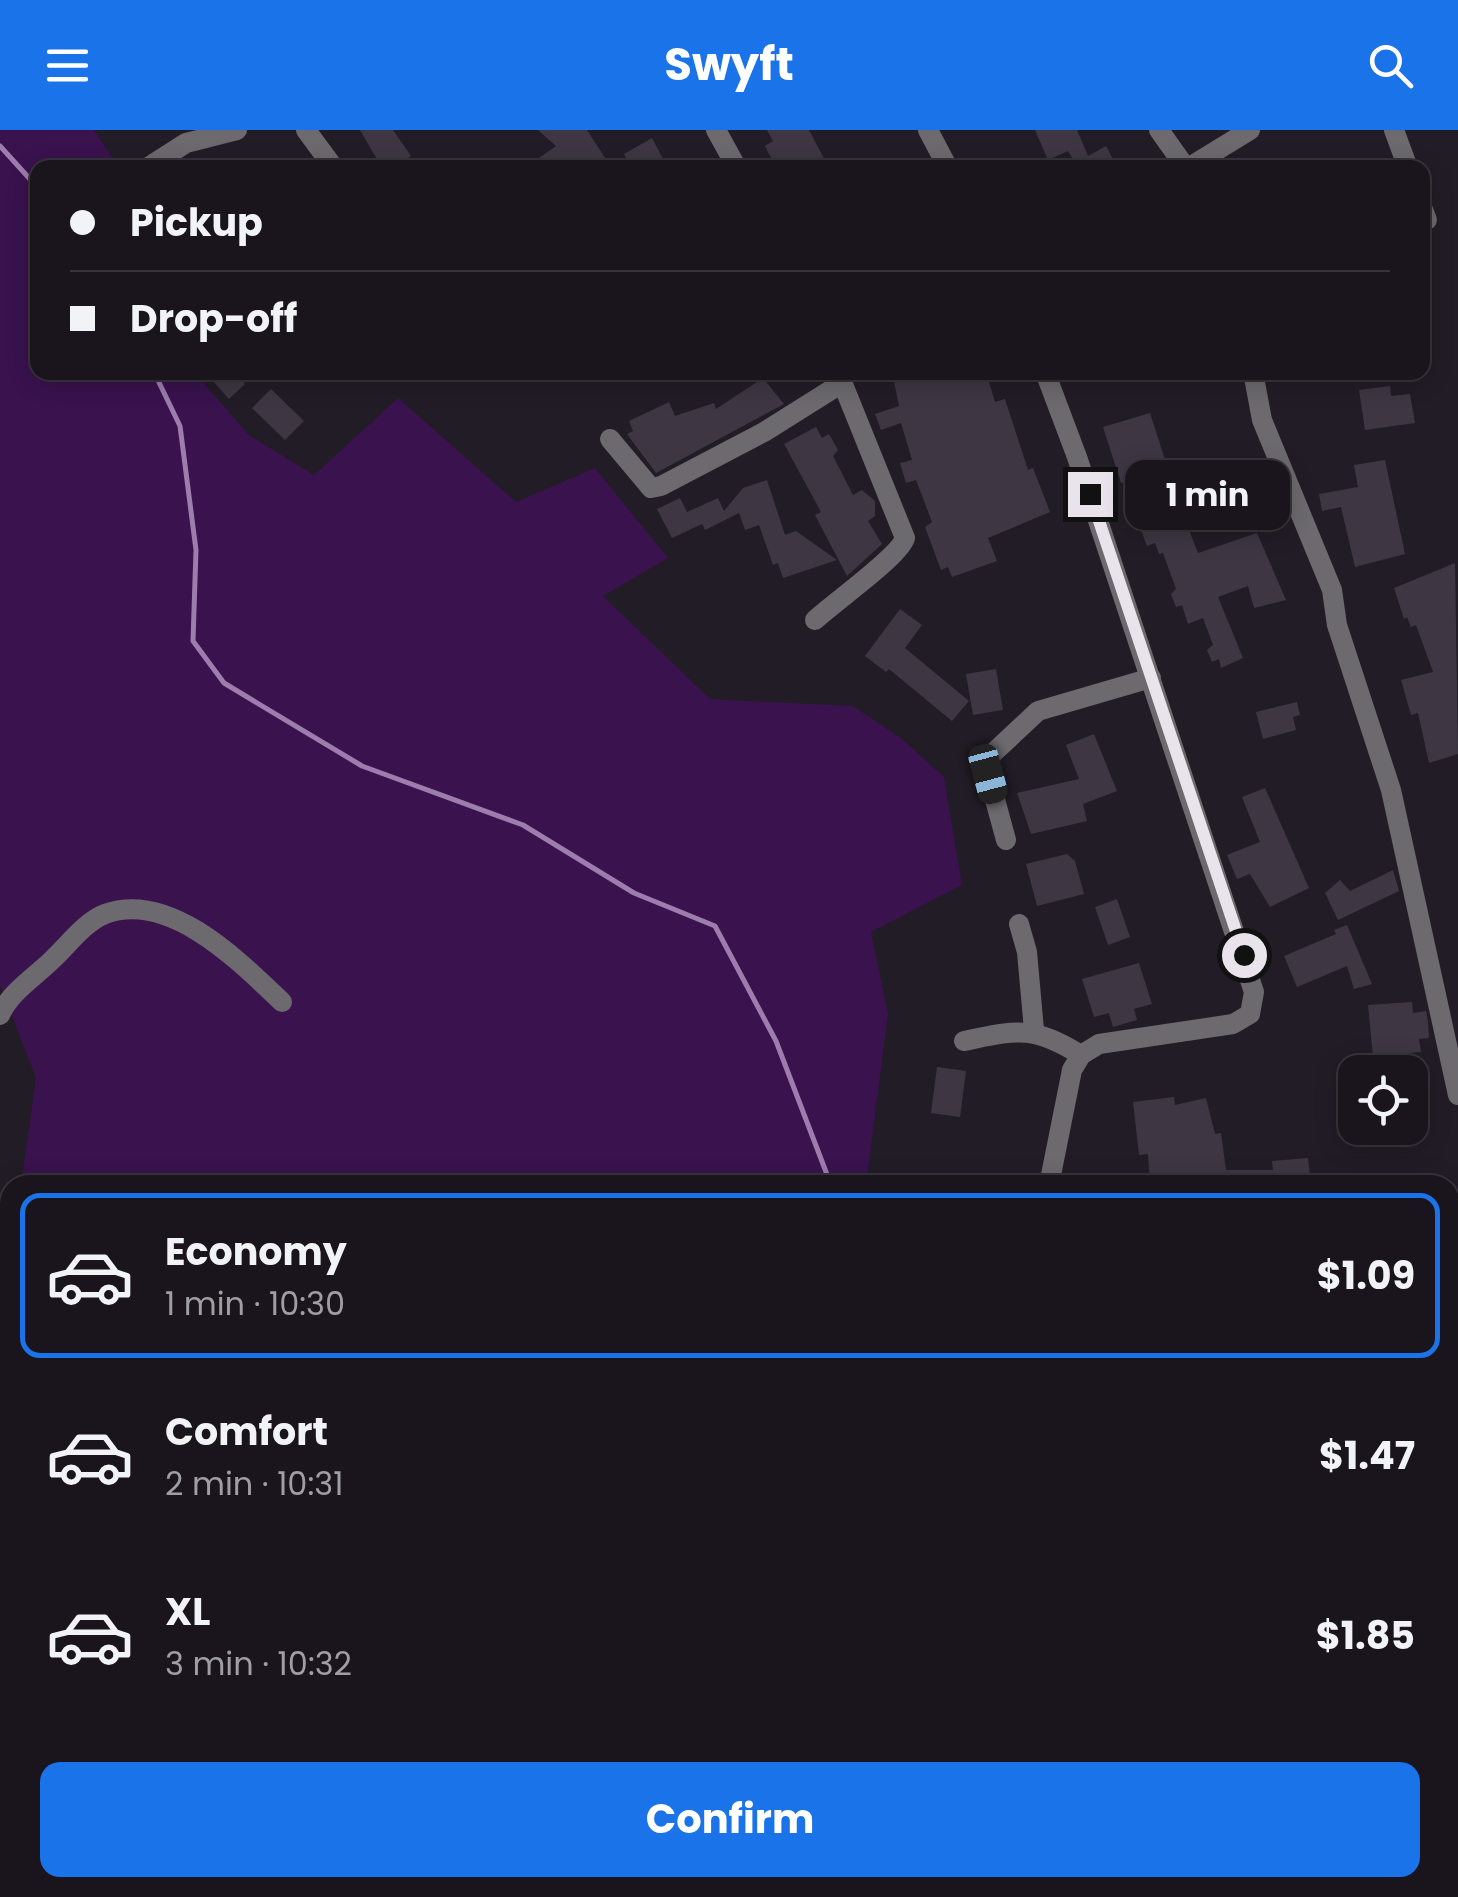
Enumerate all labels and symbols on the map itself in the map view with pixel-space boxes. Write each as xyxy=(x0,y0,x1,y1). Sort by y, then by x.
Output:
callout: 1 min xyxy=(1125,459,1290,529)
route end xyxy=(1068,472,1113,517)
car xyxy=(966,741,1010,807)
route start xyxy=(1222,933,1267,978)

